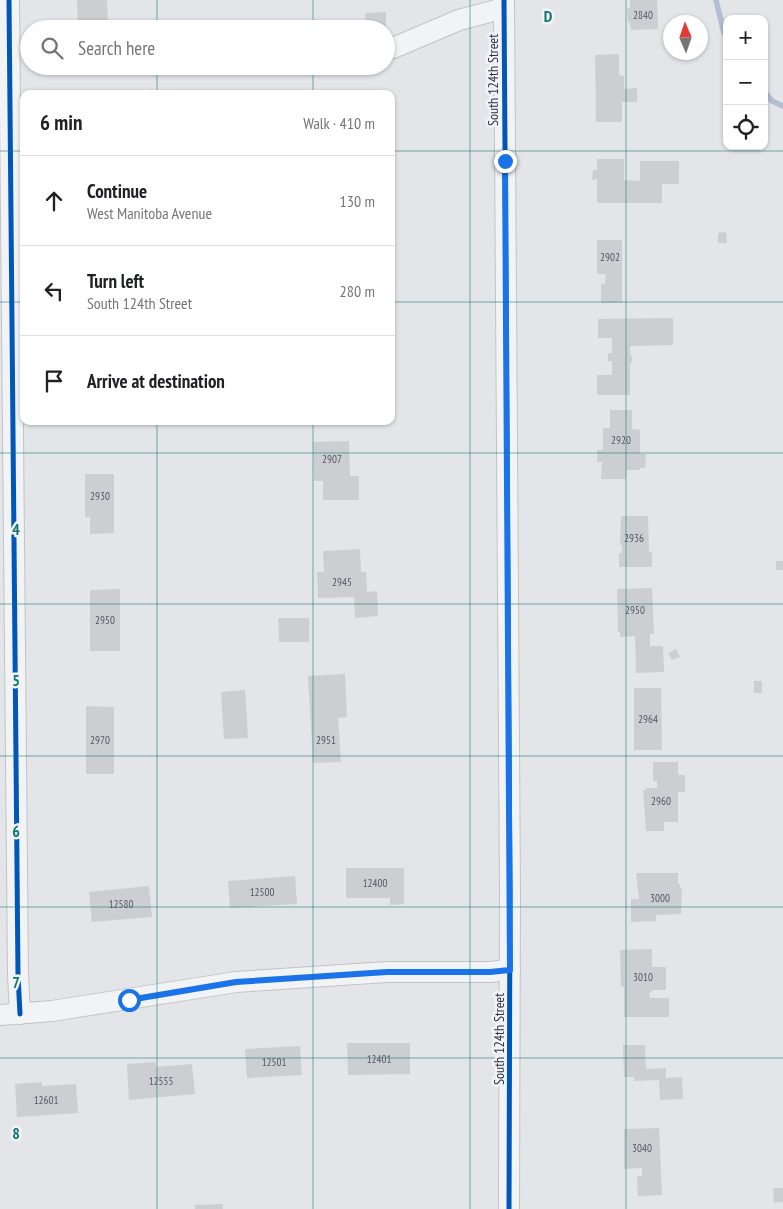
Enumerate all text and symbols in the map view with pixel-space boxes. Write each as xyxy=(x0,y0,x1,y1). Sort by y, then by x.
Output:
text: D xyxy=(544,6,553,26)
house number: 2840 xyxy=(633,8,653,22)
north arrow xyxy=(663,15,708,60)
map controls xyxy=(723,15,768,150)
button: + xyxy=(723,15,768,60)
search box xyxy=(20,20,395,75)
icon: search xyxy=(38,34,66,62)
street label: South 124th Street xyxy=(484,34,502,126)
text: Search here xyxy=(78,36,155,60)
button: − xyxy=(723,60,768,105)
button: locate xyxy=(723,105,768,150)
text: 6 min xyxy=(40,109,82,136)
text: Walk · 410 m xyxy=(303,113,375,133)
route end xyxy=(494,150,517,173)
text: Continue xyxy=(87,179,147,203)
icon: ahead xyxy=(40,187,68,215)
text: 130 m xyxy=(340,191,375,211)
text: West Manitoba Avenue xyxy=(87,203,212,223)
house number: 2902 xyxy=(600,250,620,264)
text: Turn left xyxy=(87,269,144,293)
icon: left xyxy=(40,277,68,305)
text: 280 m xyxy=(340,281,375,301)
text: South 124th Street xyxy=(87,293,192,313)
icon: arrive xyxy=(40,367,68,395)
text: Arrive at destination xyxy=(87,369,225,393)
house number: 2920 xyxy=(611,433,631,447)
house number: 2907 xyxy=(322,452,342,466)
house number: 2930 xyxy=(90,489,110,503)
text: 4 xyxy=(12,519,20,539)
house number: 2936 xyxy=(624,531,644,545)
house number: 2945 xyxy=(332,575,352,589)
house number: 2950 xyxy=(625,603,645,617)
house number: 2950 xyxy=(95,613,115,627)
text: 5 xyxy=(12,670,20,690)
house number: 2964 xyxy=(638,712,658,726)
house number: 2970 xyxy=(90,733,110,747)
house number: 2951 xyxy=(316,733,336,747)
house number: 2960 xyxy=(651,794,671,808)
text: 6 xyxy=(12,821,20,841)
house number: 12400 xyxy=(363,876,387,890)
house number: 12500 xyxy=(250,885,274,899)
house number: 3000 xyxy=(650,891,670,905)
house number: 12580 xyxy=(109,897,133,911)
house number: 3010 xyxy=(633,970,653,984)
text: 7 xyxy=(12,972,20,992)
route start xyxy=(118,989,141,1012)
street label: South 124th Street xyxy=(490,993,508,1085)
house number: 12401 xyxy=(367,1052,391,1066)
house number: 12501 xyxy=(262,1055,286,1069)
house number: 12555 xyxy=(149,1074,173,1088)
house number: 12601 xyxy=(34,1093,58,1107)
text: 8 xyxy=(12,1123,20,1143)
house number: 3040 xyxy=(632,1141,652,1155)

